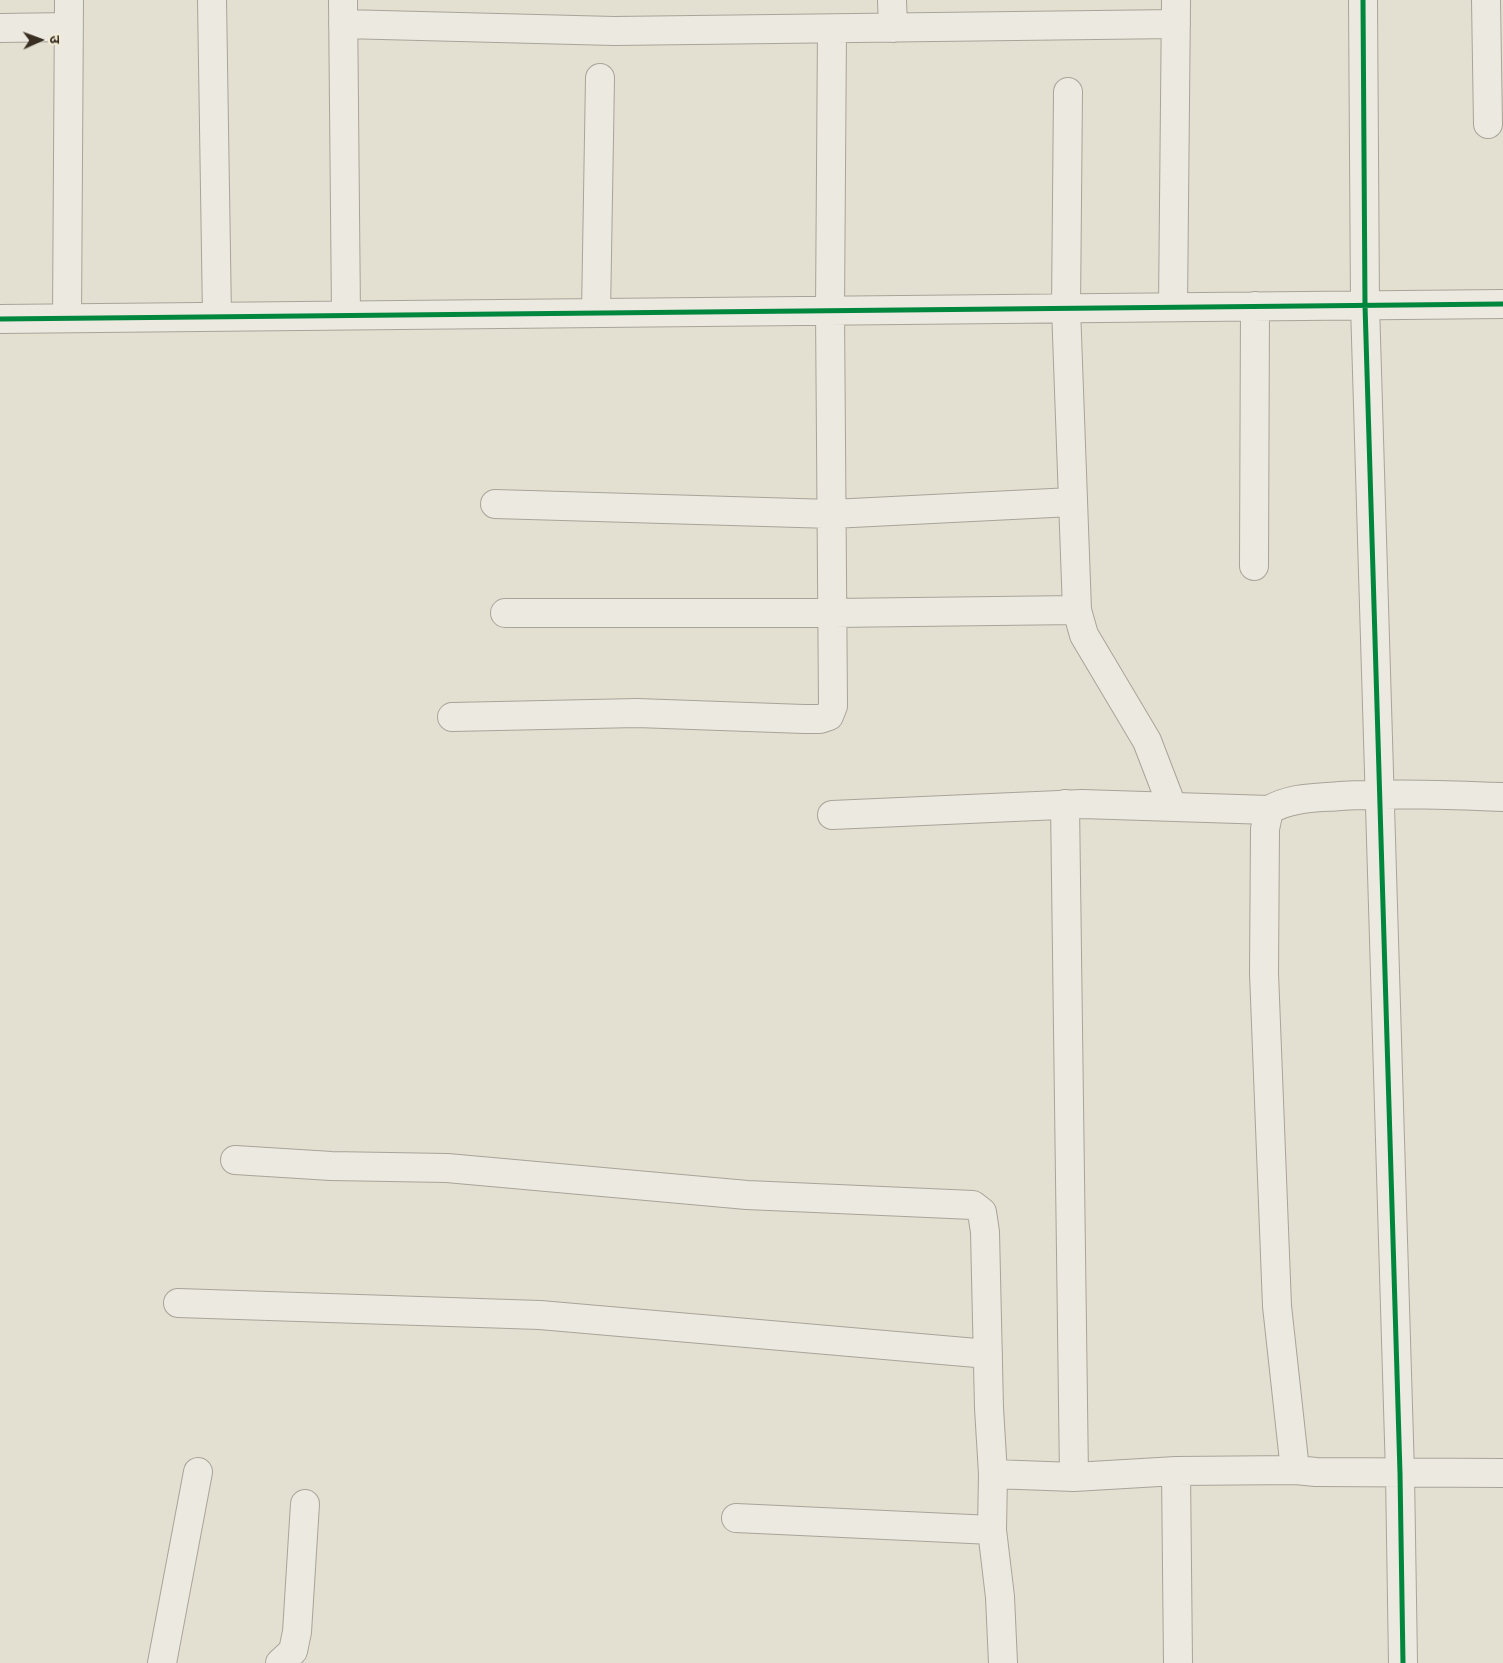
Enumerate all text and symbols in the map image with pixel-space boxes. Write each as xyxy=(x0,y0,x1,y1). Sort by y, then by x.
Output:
north arrow xyxy=(15,15,65,65)
text: उ xyxy=(46,35,64,44)

